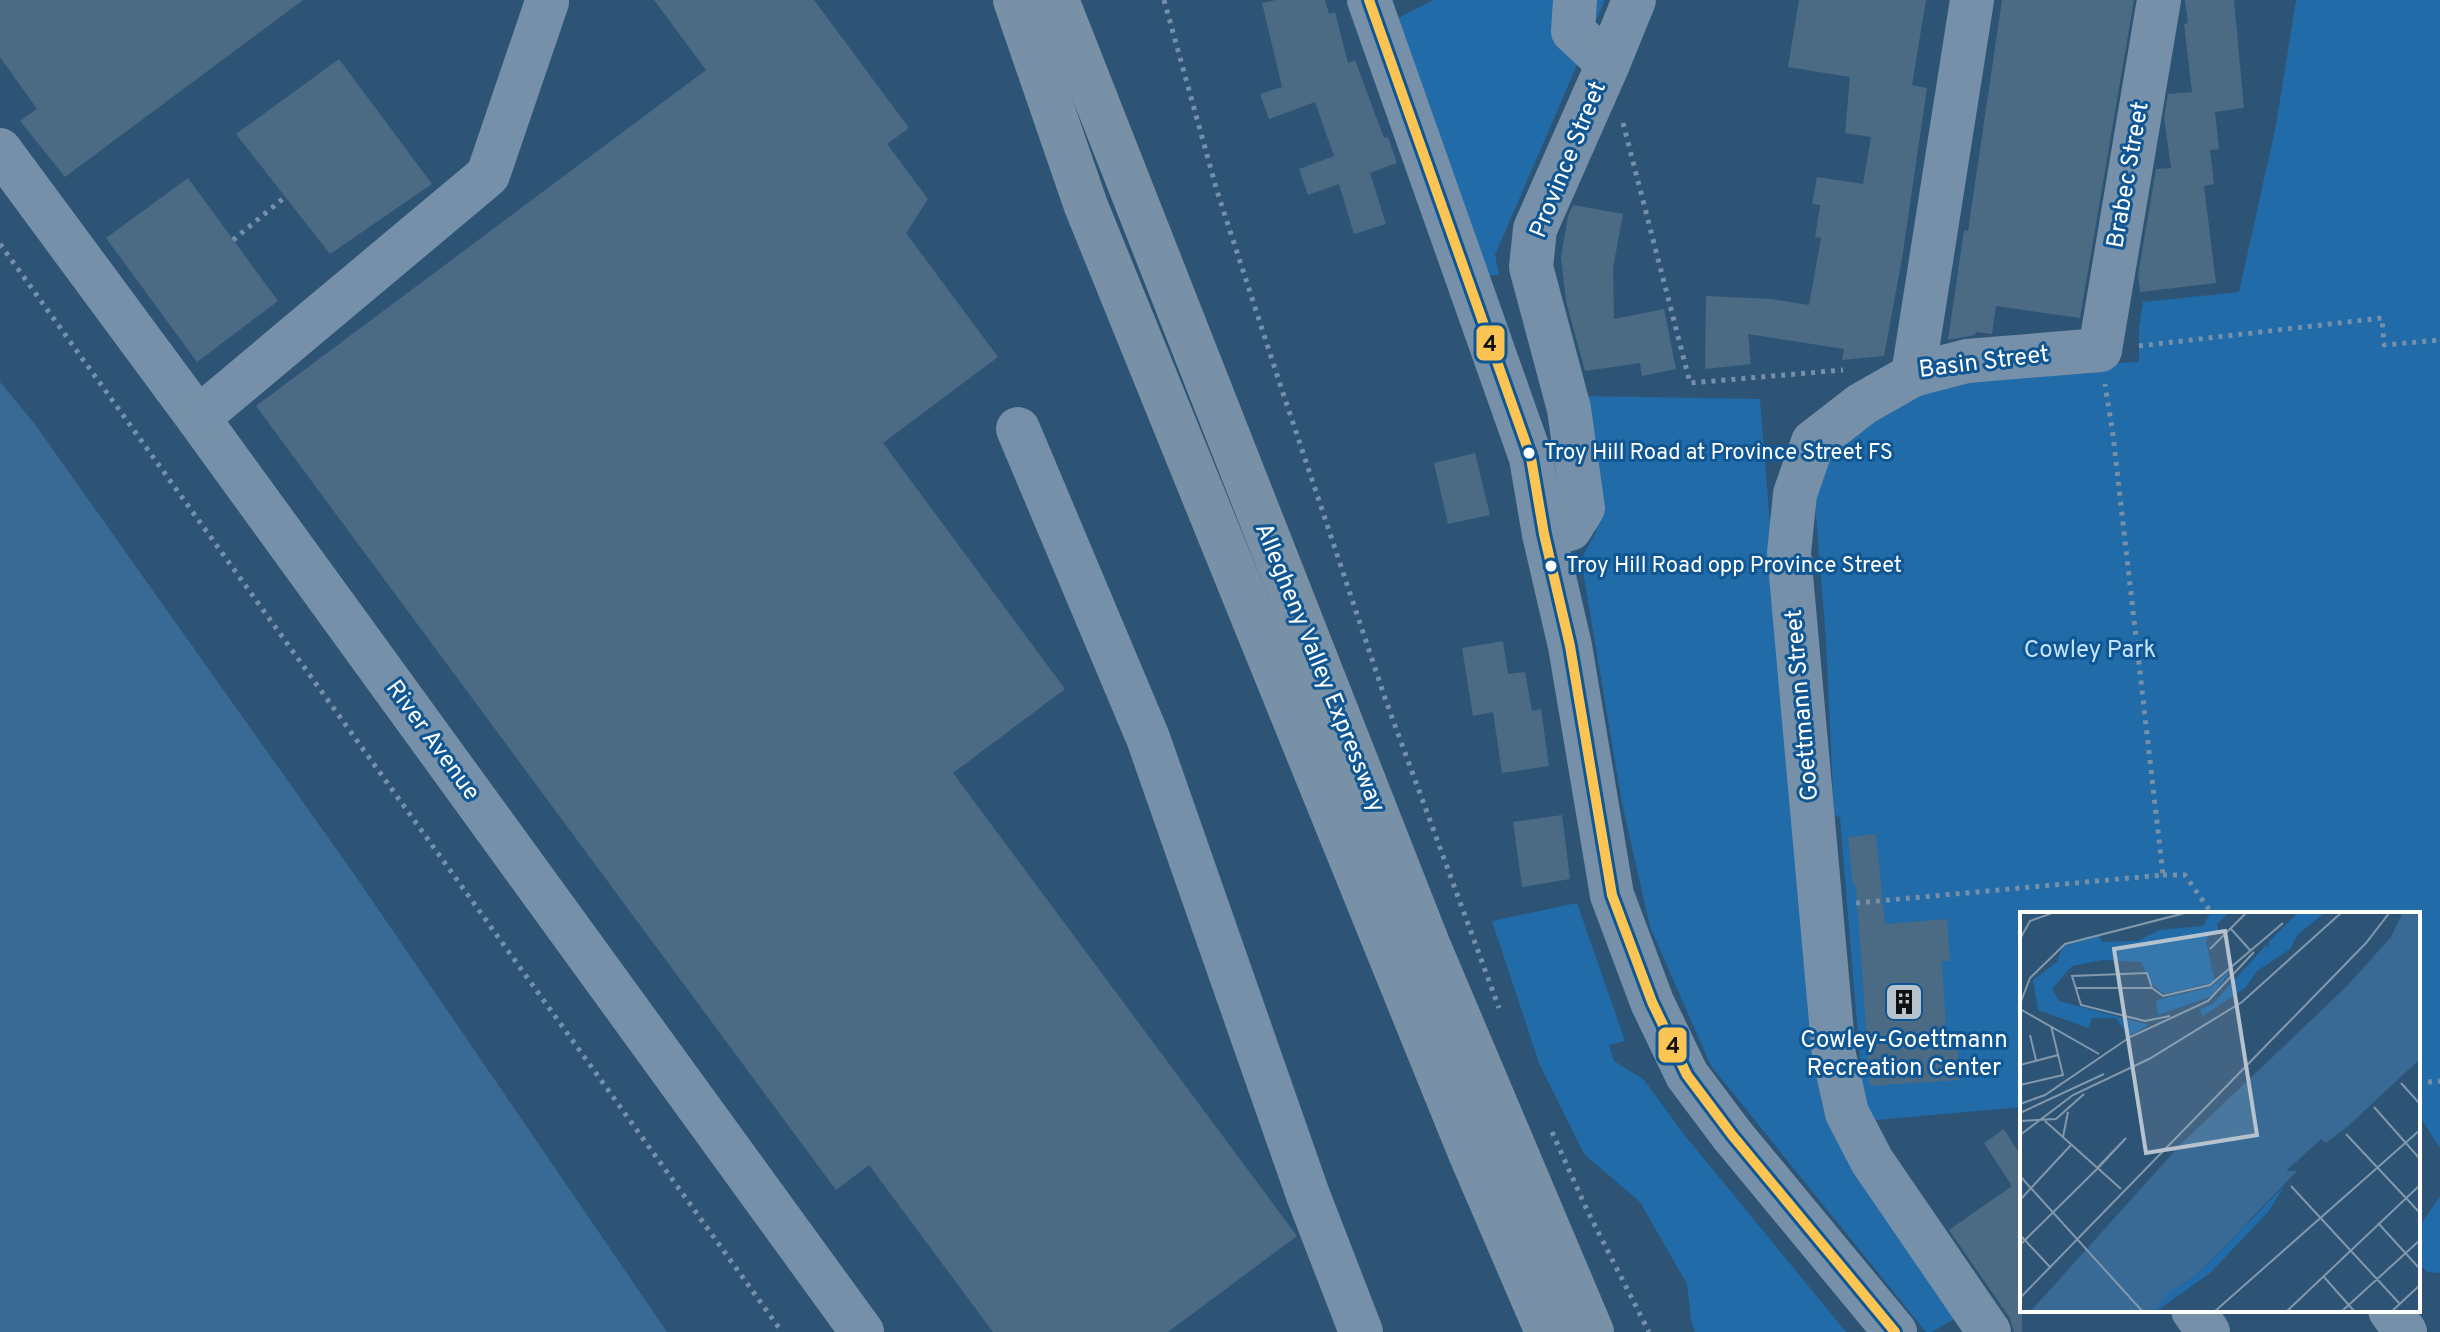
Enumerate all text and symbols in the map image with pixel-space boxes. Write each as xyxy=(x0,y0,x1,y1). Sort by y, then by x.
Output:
street label: Province Street xyxy=(1524,77,1614,243)
street label: Brabec Street xyxy=(2101,99,2157,251)
line badge: 4 xyxy=(1475,324,1506,362)
text: 4 xyxy=(1483,332,1497,359)
street label: Basin Street xyxy=(1917,340,2051,386)
place label: Troy Hill Road at Province Street FS xyxy=(1544,440,1893,467)
marker: Troy Hill Road at Province Street FS xyxy=(1521,445,1537,461)
street label: Allegheny Valley Expressway xyxy=(1247,519,1391,817)
place label: Troy Hill Road opp Province Street xyxy=(1566,553,1902,580)
marker: Troy Hill Road opp Province Street xyxy=(1543,558,1559,574)
street label: Goettmann Street xyxy=(1780,608,1826,802)
park label: Cowley Park xyxy=(2024,636,2156,666)
street label: River Avenue xyxy=(378,675,486,807)
inset map xyxy=(2020,912,2420,1312)
building icon: Cowley-Goettmann Recreation Center xyxy=(1883,981,1925,1023)
line badge: 4 xyxy=(1657,1026,1688,1064)
place label: Cowley-Goettmann Recreation Center xyxy=(1800,1026,2008,1084)
text: 4 xyxy=(1666,1034,1680,1061)

